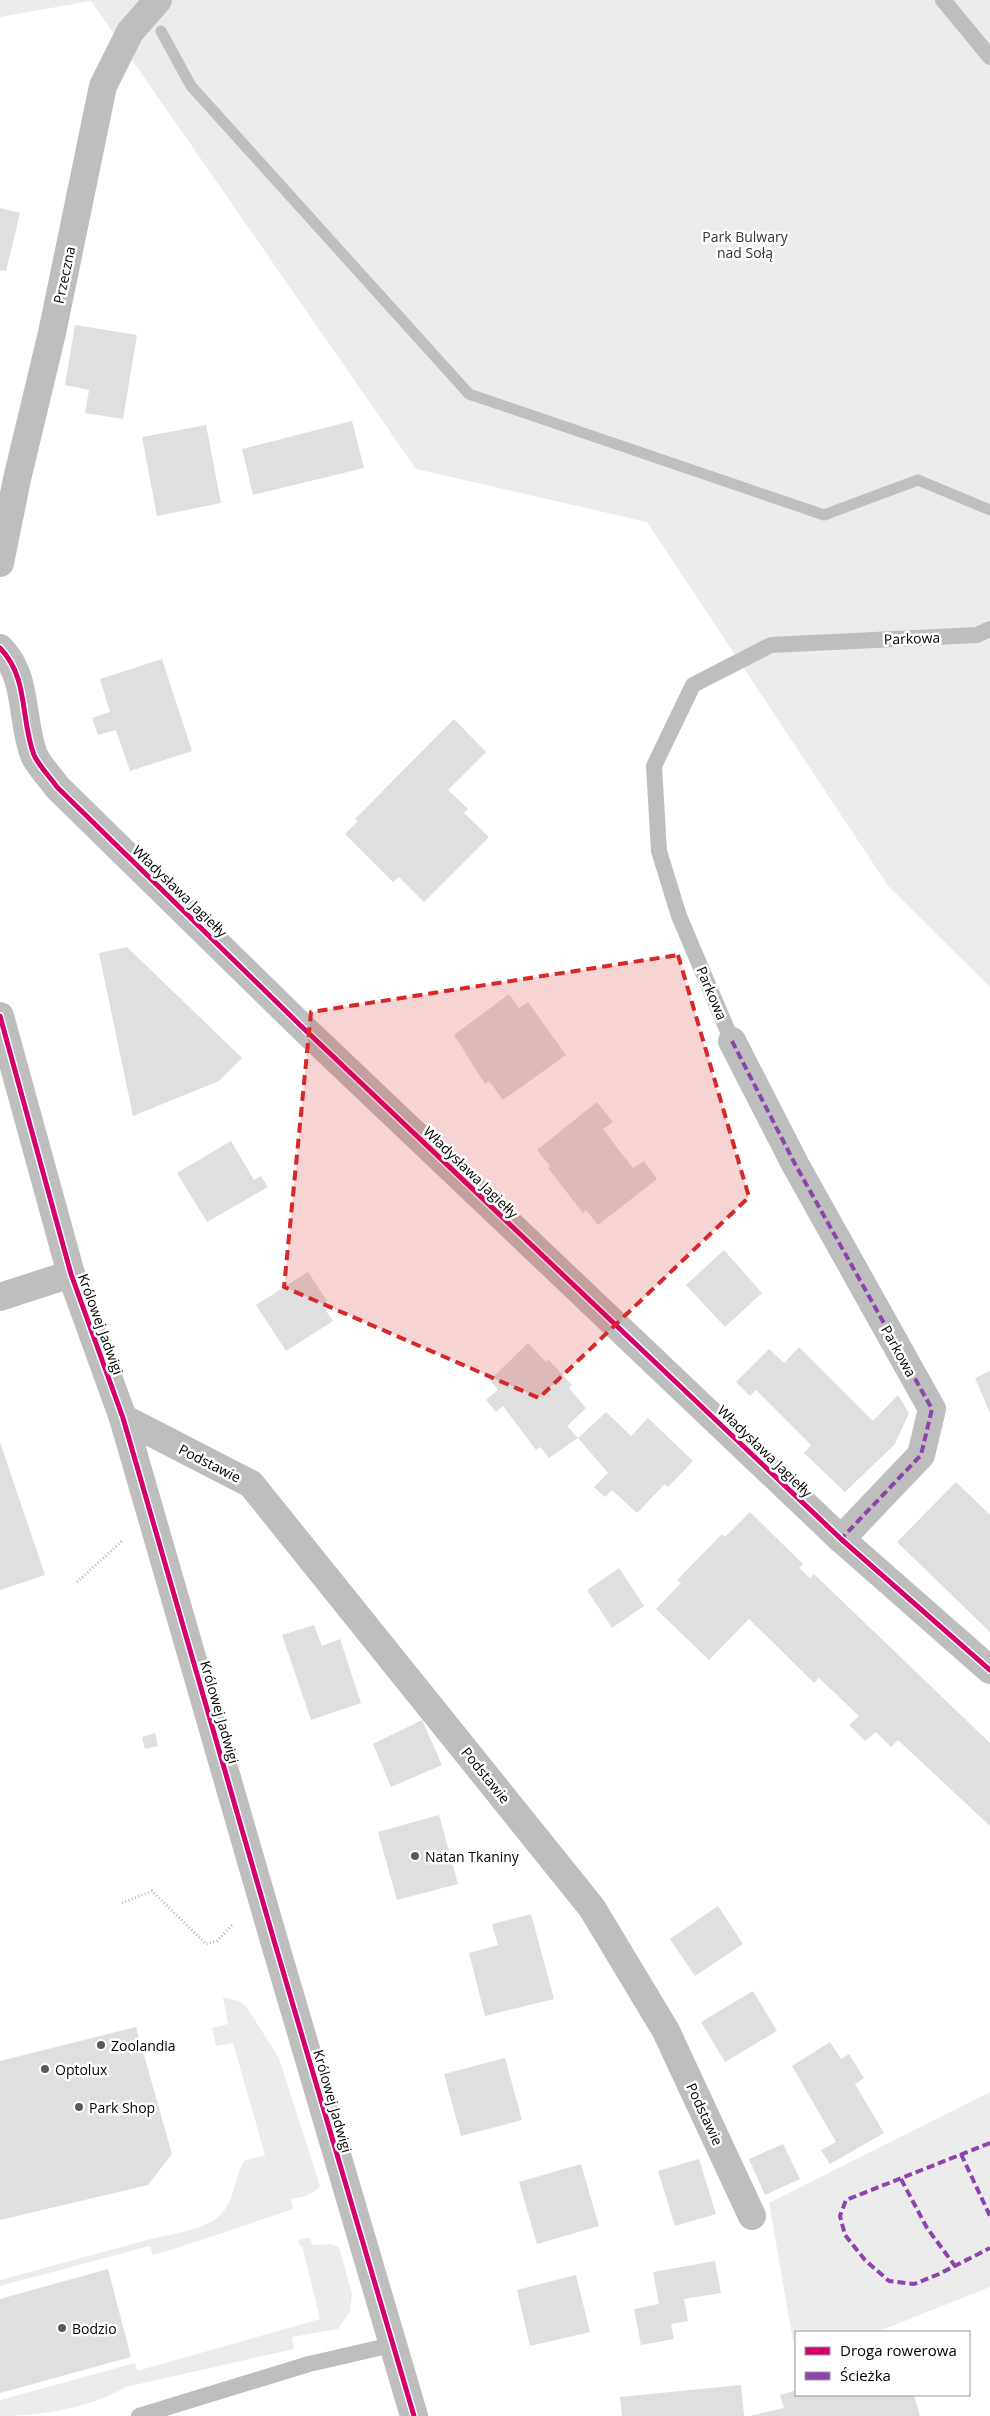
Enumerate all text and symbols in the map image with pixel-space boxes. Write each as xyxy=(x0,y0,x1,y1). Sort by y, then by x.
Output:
park label: Park Bulwary nad Sołą xyxy=(702,227,789,262)
street label: Przeczna xyxy=(49,245,79,305)
street label: Parkowa xyxy=(884,628,940,648)
street label: Władysława Jagiełły xyxy=(129,841,232,942)
street label: Parkowa xyxy=(692,963,732,1023)
street label: Władysława Jagiełły xyxy=(420,1122,523,1223)
street label: Królowej Jadwigi xyxy=(74,1271,128,1377)
street label: Parkowa xyxy=(877,1322,921,1380)
street label: Władysława Jagiełły xyxy=(714,1401,817,1502)
street label: Podstawie xyxy=(176,1439,244,1487)
street label: Królowej Jadwigi xyxy=(196,1658,244,1766)
street label: Podstawie xyxy=(458,1743,515,1807)
place label: Natan Tkaniny xyxy=(425,1847,520,1866)
marker: Natan Tkaniny xyxy=(409,1850,421,1862)
place label: Zoolandia xyxy=(111,2036,176,2055)
marker: Zoolandia xyxy=(95,2039,107,2051)
street label: Królowej Jadwigi xyxy=(309,2047,357,2155)
place label: Optolux xyxy=(55,2060,108,2079)
marker: Optolux xyxy=(39,2063,51,2075)
street label: Podstawie xyxy=(682,2080,728,2149)
place label: Park Shop xyxy=(89,2098,155,2117)
marker: Park Shop xyxy=(73,2101,85,2113)
place label: Bodzio xyxy=(72,2319,117,2338)
marker: Bodzio xyxy=(56,2322,68,2334)
legend xyxy=(795,2331,970,2396)
text: Droga rowerowa xyxy=(840,2340,957,2360)
text: Ścieżka xyxy=(840,2365,891,2385)

